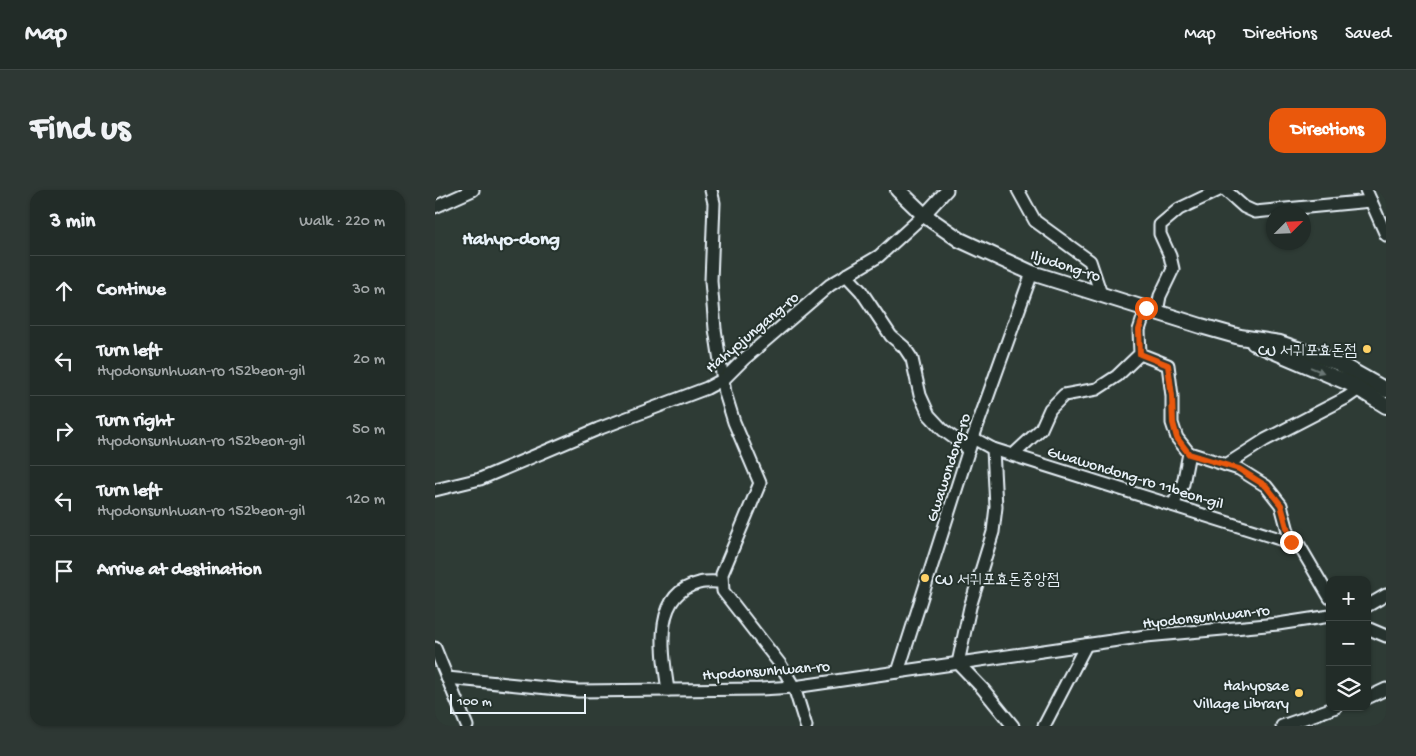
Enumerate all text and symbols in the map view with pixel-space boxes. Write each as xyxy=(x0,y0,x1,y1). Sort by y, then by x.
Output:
text: Map xyxy=(25,20,67,49)
text: Map xyxy=(1184,24,1216,45)
text: Directions xyxy=(1244,24,1317,45)
text: Saved xyxy=(1345,24,1391,45)
button: Directions xyxy=(1269,108,1386,153)
text: Find us xyxy=(30,110,130,151)
north arrow xyxy=(1266,205,1311,250)
text: 3 min xyxy=(50,210,95,235)
text: Walk · 220 m xyxy=(299,213,385,232)
district label: Hahyo-dong xyxy=(462,229,560,252)
street label: Iljudong-ro xyxy=(1027,247,1103,288)
icon: ahead xyxy=(50,277,78,305)
text: Continue xyxy=(97,279,166,302)
text: 30 m xyxy=(352,281,385,300)
street label: Hahyojungang-ro xyxy=(703,289,804,378)
route start xyxy=(1135,297,1158,320)
text: Turn left xyxy=(97,340,161,363)
place label: CU 서귀포효돈점 xyxy=(1258,343,1357,362)
marker: CU 서귀포효돈점 xyxy=(1361,343,1373,355)
icon: left xyxy=(50,347,78,375)
text: 20 m xyxy=(353,351,385,370)
text: Hyodonsunhwan-ro 152beon-gil xyxy=(97,363,305,382)
one-way arrow xyxy=(1310,366,1325,374)
text: Turn right xyxy=(97,410,173,433)
street label: Gwawondong-ro xyxy=(924,411,977,525)
icon: right xyxy=(50,417,78,445)
text: 50 m xyxy=(352,421,385,440)
text: Hyodonsunhwan-ro 152beon-gil xyxy=(97,433,305,452)
street label: Gwawondong-ro 11beon-gil xyxy=(1044,443,1225,515)
text: Turn left xyxy=(97,480,161,503)
icon: left xyxy=(50,487,78,515)
text: 120 m xyxy=(346,491,385,510)
text: Hyodonsunhwan-ro 152beon-gil xyxy=(97,503,305,522)
route end xyxy=(1280,531,1303,554)
icon: arrive xyxy=(50,557,78,585)
text: Arrive at destination xyxy=(97,559,261,582)
marker: CU 서귀포효돈중앙점 xyxy=(919,572,931,584)
place label: CU 서귀포효돈중앙점 xyxy=(935,572,1060,591)
map controls xyxy=(1326,576,1371,711)
button: + xyxy=(1326,576,1371,621)
street label: Hyodonsunhwan-ro xyxy=(1142,602,1271,635)
button: − xyxy=(1326,621,1371,666)
street label: Hyodonsunhwan-ro xyxy=(702,659,831,686)
button: layers xyxy=(1326,666,1371,711)
place label: Hahyosae Village Library xyxy=(1193,678,1290,715)
marker: Hahyosae Village Library xyxy=(1293,687,1305,699)
scale bar xyxy=(450,691,586,714)
text: 100 m xyxy=(457,694,492,711)

